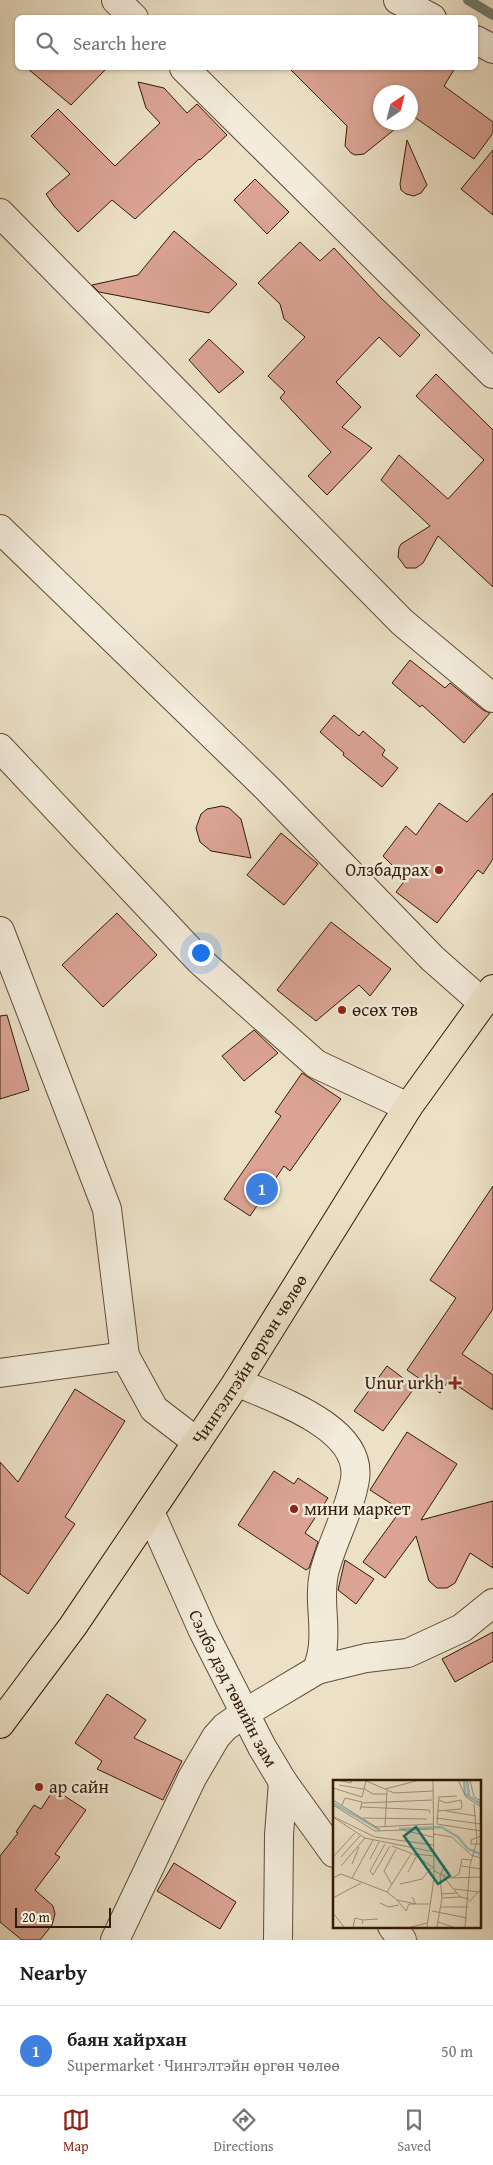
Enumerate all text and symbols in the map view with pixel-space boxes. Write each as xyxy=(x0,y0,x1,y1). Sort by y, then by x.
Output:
search box xyxy=(15,15,478,70)
icon: search xyxy=(33,29,61,57)
text: Search here xyxy=(73,29,167,57)
north arrow xyxy=(373,85,418,130)
place label: Олзбадрах xyxy=(345,856,430,883)
marker: Олзбадрах xyxy=(433,864,445,876)
your location xyxy=(188,940,214,966)
place label: өсөх төв xyxy=(352,996,418,1023)
marker: өсөх төв xyxy=(336,1004,348,1016)
pin: 1 xyxy=(246,1170,278,1208)
street label: Чингэлтэйн өргөн чөлөө xyxy=(185,1269,314,1450)
place label: Unur urkh xyxy=(365,1369,444,1396)
marker: Unur urkh xyxy=(448,1376,462,1390)
place label: мини маркет xyxy=(304,1495,411,1522)
marker: мини маркет xyxy=(288,1503,300,1515)
street label: Сэлбэ дэд төвийн зам xyxy=(182,1605,285,1772)
place label: ар сайн xyxy=(49,1773,109,1800)
inset map xyxy=(333,1780,480,1928)
marker: ар сайн xyxy=(33,1781,45,1793)
scale bar xyxy=(15,1905,111,1928)
text: 20 m xyxy=(22,1907,50,1927)
text: Nearby xyxy=(20,1957,87,1988)
text: баян хайрхан xyxy=(67,2025,187,2053)
text: 1 xyxy=(32,2039,40,2063)
text: 50 m xyxy=(441,2039,473,2063)
text: Supermarket · Чингэлтэйн өргөн чөлөө xyxy=(67,2053,340,2077)
tab: Map xyxy=(62,2106,90,2156)
tab: Directions xyxy=(213,2106,274,2156)
tab: Saved xyxy=(397,2106,431,2156)

